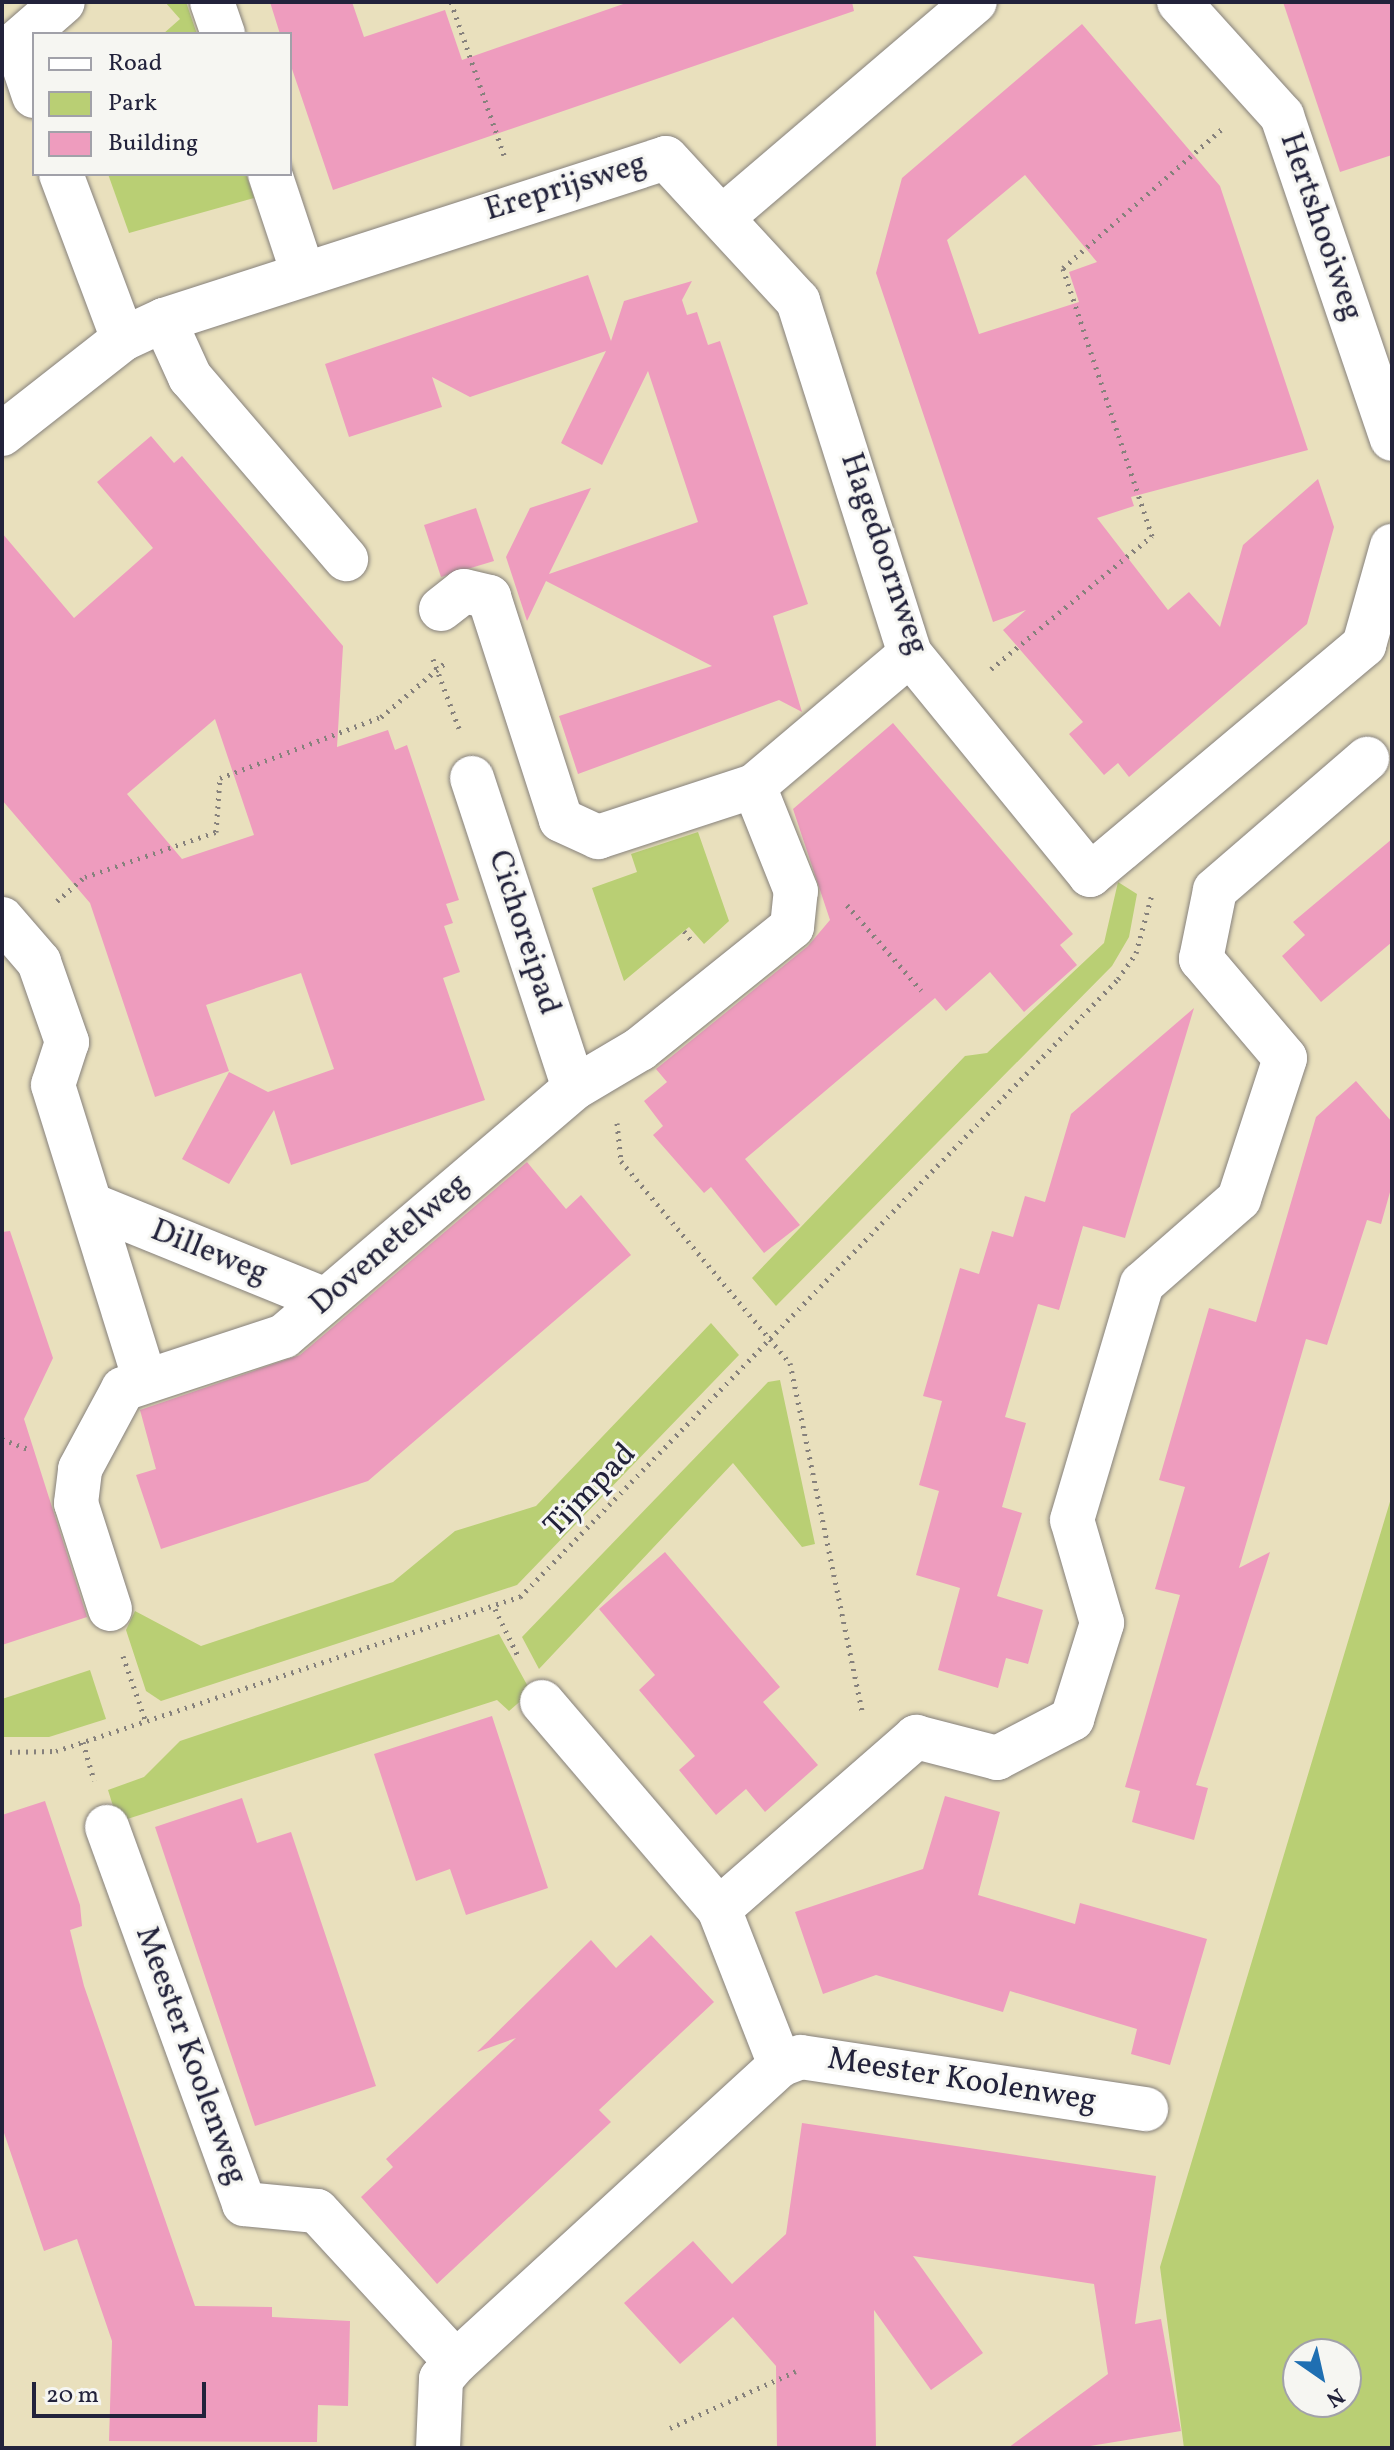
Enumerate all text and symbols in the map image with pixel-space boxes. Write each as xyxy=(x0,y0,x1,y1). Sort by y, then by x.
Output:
legend xyxy=(32,32,292,176)
text: Road xyxy=(108,47,162,81)
text: Park xyxy=(108,87,157,121)
text: Building xyxy=(108,127,198,161)
street label: Hertshooiweg xyxy=(1270,128,1370,326)
street label: Ereprijsweg xyxy=(481,145,651,231)
street label: Hagedoornweg xyxy=(831,448,935,660)
street label: Cichoreipad xyxy=(478,846,568,1020)
street label: Dovenetelweg xyxy=(303,1166,477,1324)
street label: Dilleweg xyxy=(145,1212,273,1294)
street label: Tijmpad xyxy=(537,1436,645,1546)
street label: Meester Koolenweg xyxy=(125,1922,255,2190)
street label: Meester Koolenweg xyxy=(825,2041,1099,2121)
north arrow xyxy=(1282,2338,1362,2418)
scale bar xyxy=(36,2366,210,2416)
text: 20 m xyxy=(46,2379,99,2413)
text: N xyxy=(1319,2379,1350,2414)

